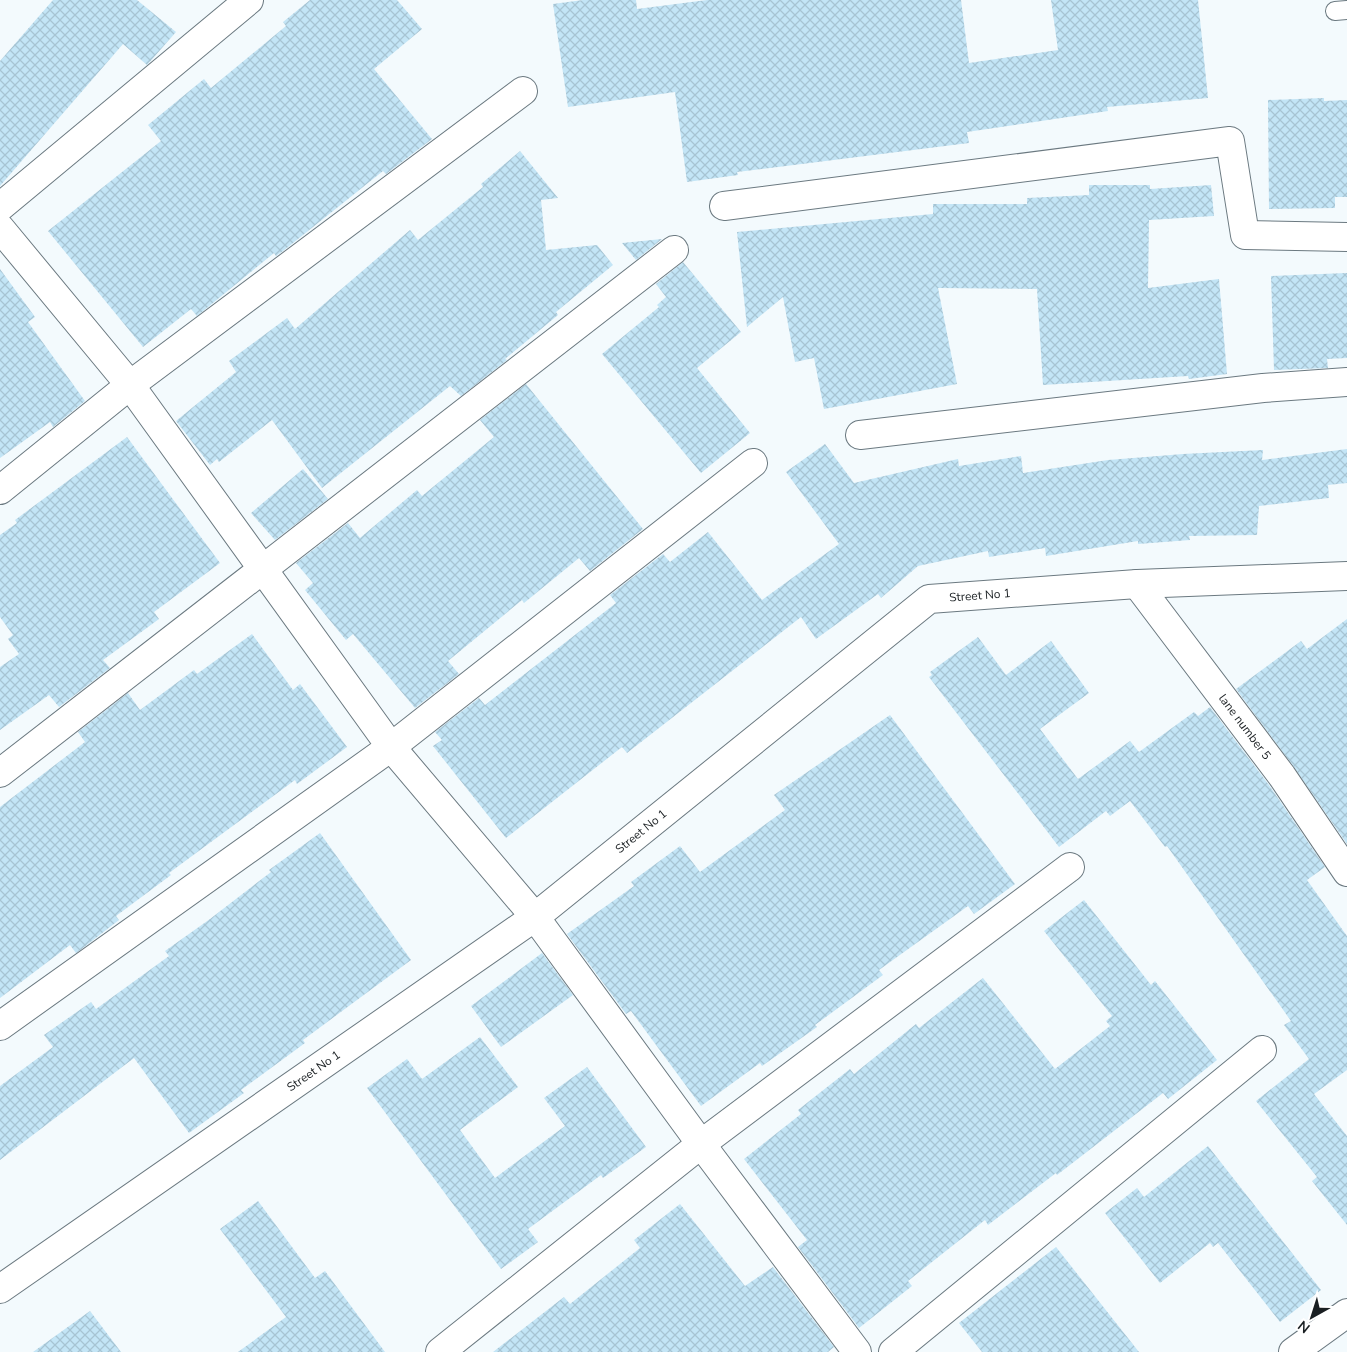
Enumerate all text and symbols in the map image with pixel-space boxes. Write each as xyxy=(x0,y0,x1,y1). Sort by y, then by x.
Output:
street label: Street No 1 xyxy=(949,585,1011,606)
street label: lane number 5 xyxy=(1215,691,1275,763)
street label: Street No 1 xyxy=(612,806,670,857)
street label: Street No 1 xyxy=(284,1047,344,1095)
north arrow xyxy=(1287,1292,1337,1342)
text: N xyxy=(1294,1316,1314,1337)

